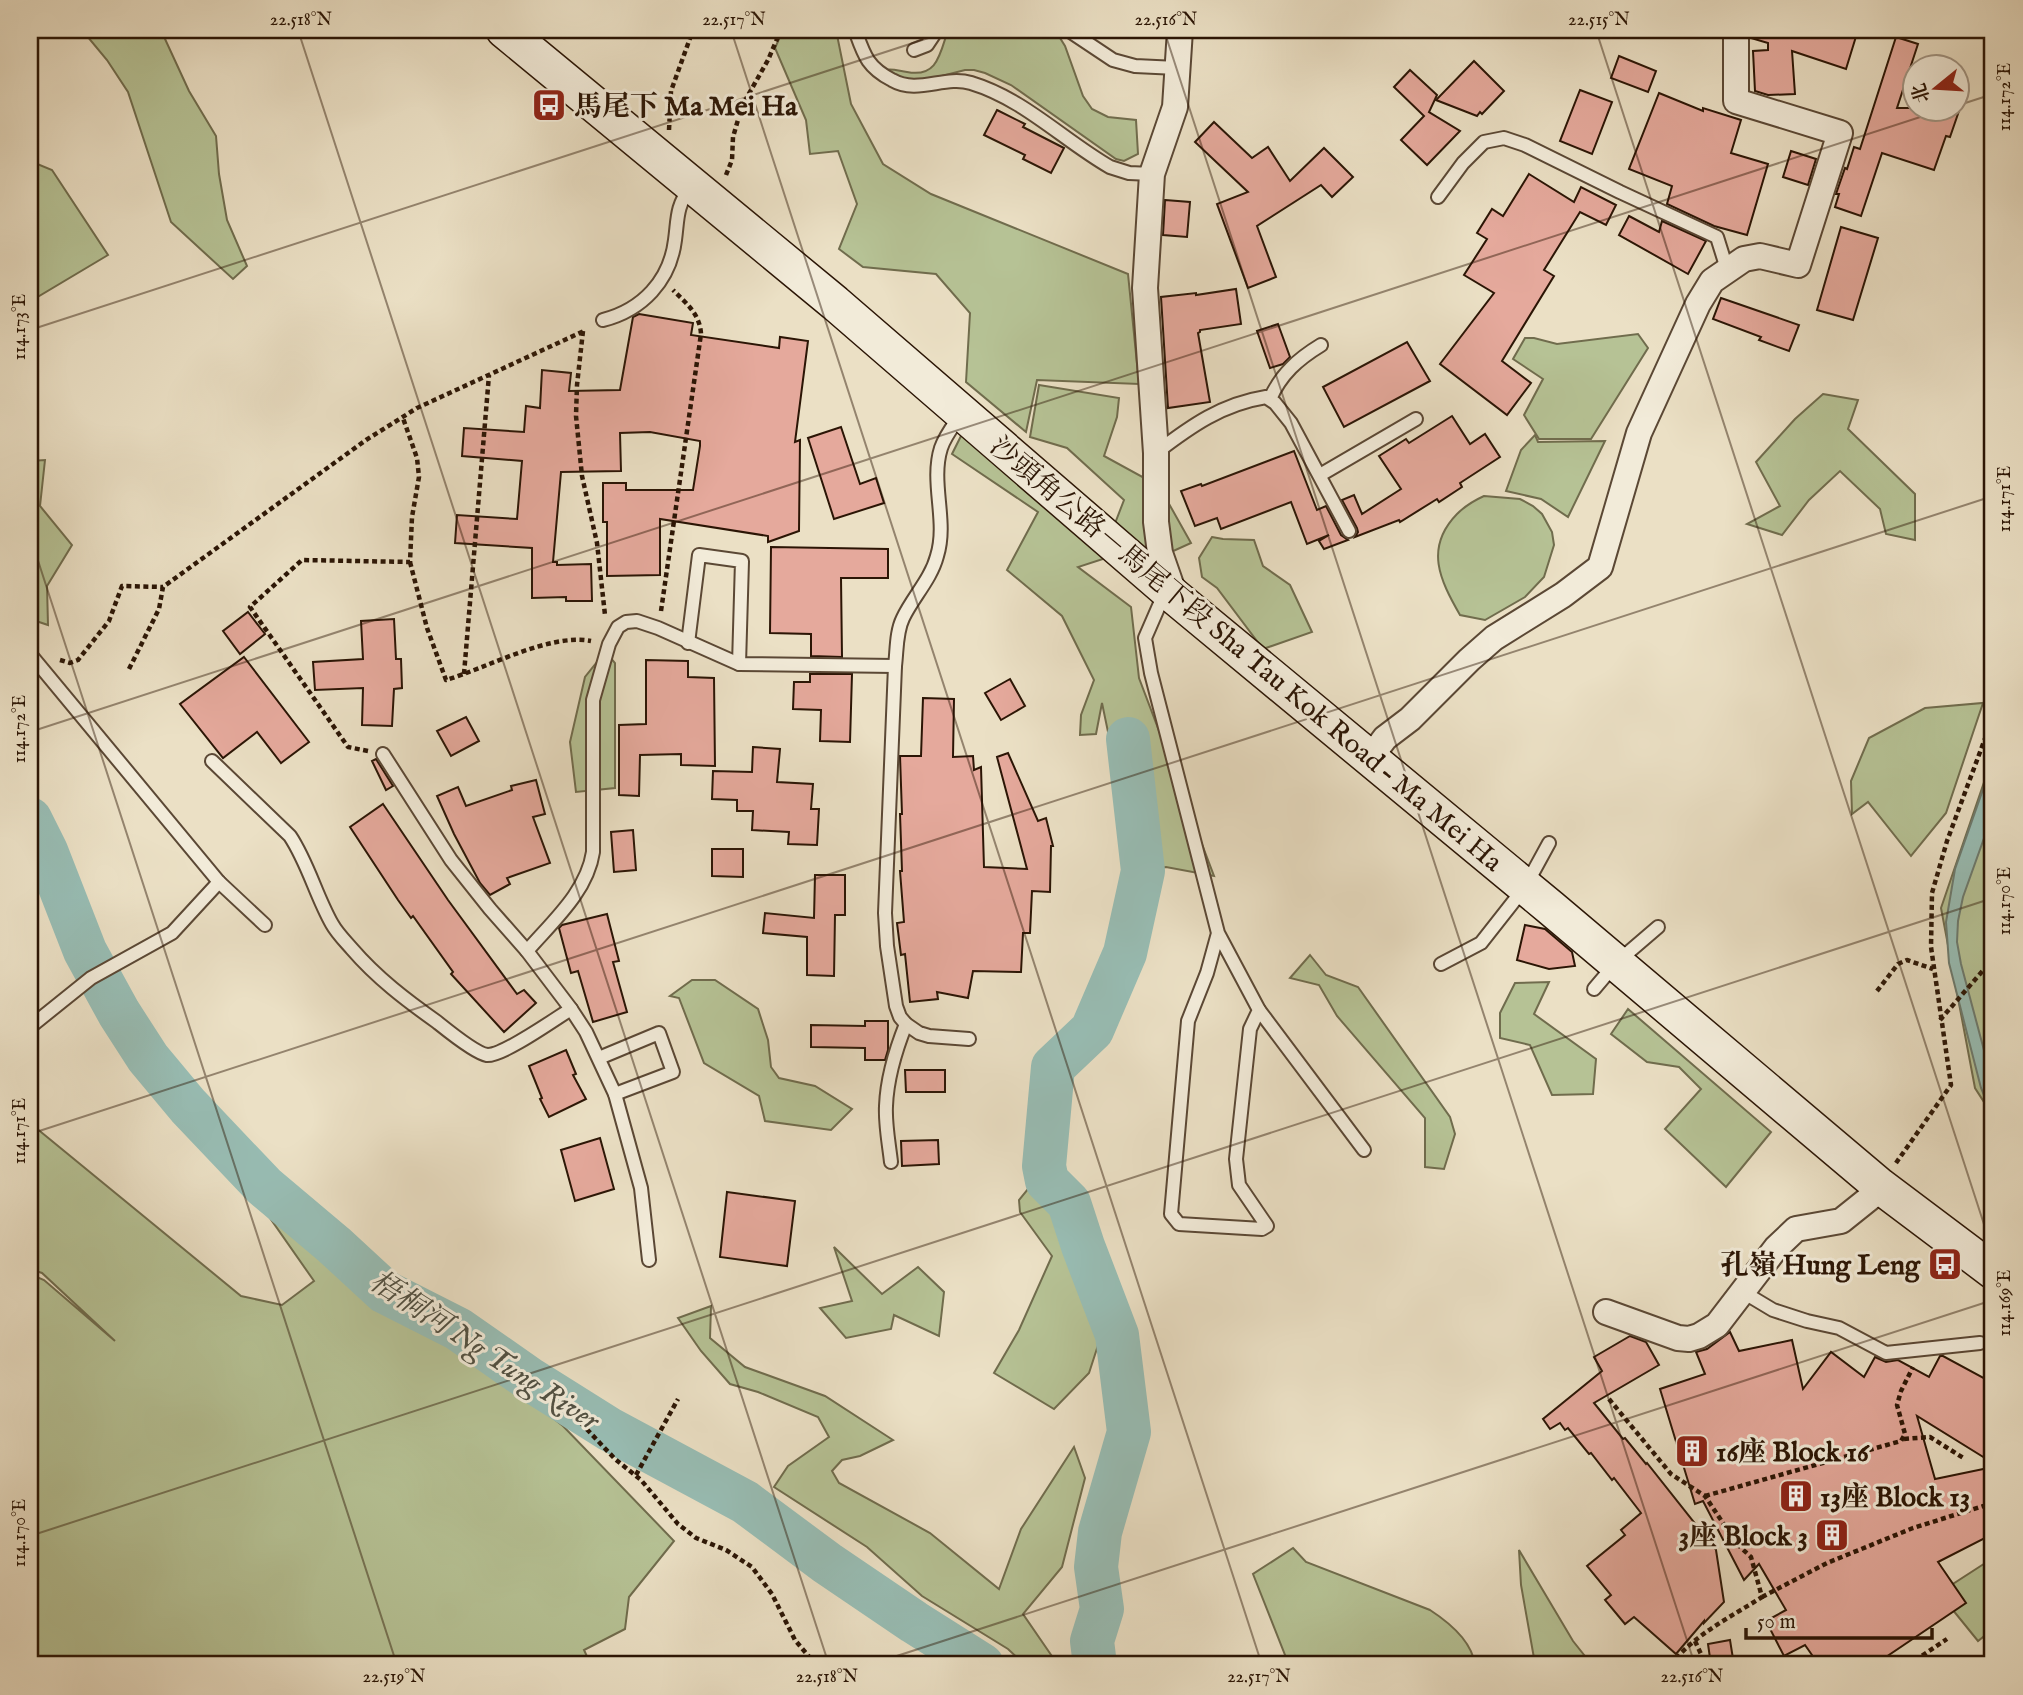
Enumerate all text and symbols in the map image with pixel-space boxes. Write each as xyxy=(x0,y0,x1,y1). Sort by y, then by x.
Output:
text: 22.518°N xyxy=(270,9,333,32)
text: 22.517°N xyxy=(702,9,766,32)
text: 22.516°N xyxy=(1135,9,1198,32)
text: 22.515°N xyxy=(1568,9,1630,32)
north arrow xyxy=(1900,52,1970,122)
text: 114.172°E xyxy=(1994,63,2017,131)
text: 北 xyxy=(1907,80,1936,105)
bus stop icon: 馬尾下 Ma Mei Ha xyxy=(530,86,568,124)
place label: 馬尾下 Ma Mei Ha xyxy=(574,90,798,125)
text: 114.173°E xyxy=(9,294,32,360)
street label: 沙頭角公路－馬尾下段 Sha Tau Kok Road – Ma Mei Ha xyxy=(982,430,1510,881)
text: 114.171°E xyxy=(1994,466,2017,532)
text: 114.172°E xyxy=(9,695,32,763)
text: 114.170°E xyxy=(1994,867,2017,935)
text: 114.171°E xyxy=(9,1098,32,1164)
bus stop icon: 孔嶺 Hung Leng xyxy=(1926,1245,1964,1283)
place label: 孔嶺 Hung Leng xyxy=(1720,1249,1921,1284)
water label: 梧桐河 Ng Tung River xyxy=(362,1263,608,1441)
text: 114.169°E xyxy=(1994,1270,2017,1336)
building icon: 16座 Block 16 xyxy=(1673,1432,1711,1470)
place label: 16座 Block 16 xyxy=(1716,1436,1870,1471)
building icon: 13座 Block 13 xyxy=(1777,1477,1815,1515)
place label: 13座 Block 13 xyxy=(1820,1481,1970,1516)
text: 114.170°E xyxy=(9,1499,32,1567)
building icon: 3座 Block 3 xyxy=(1813,1516,1851,1554)
place label: 3座 Block 3 xyxy=(1679,1520,1808,1555)
scale bar xyxy=(1746,1597,1932,1641)
text: 50 m xyxy=(1757,1609,1796,1636)
text: 22.519°N xyxy=(362,1666,426,1689)
text: 22.518°N xyxy=(796,1666,859,1689)
text: 22.517°N xyxy=(1227,1666,1291,1689)
text: 22.516°N xyxy=(1661,1666,1724,1689)

